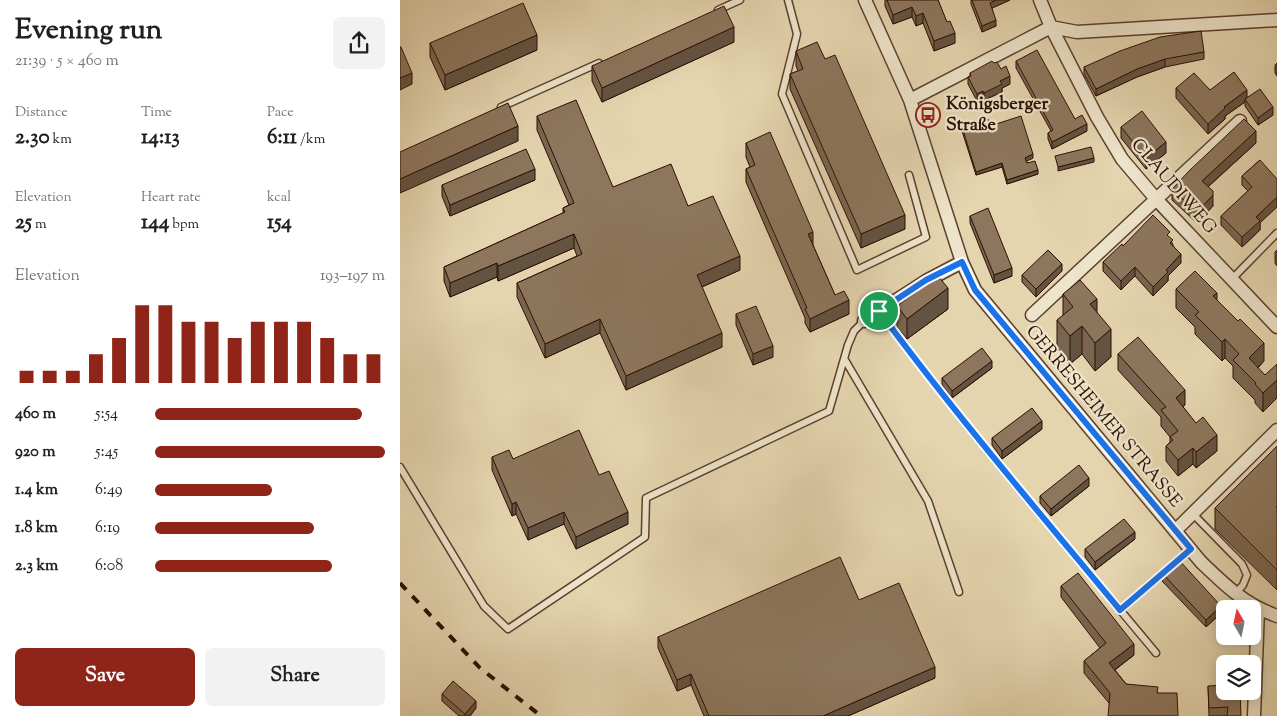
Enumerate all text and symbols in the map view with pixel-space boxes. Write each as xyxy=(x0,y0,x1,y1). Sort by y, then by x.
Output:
text: Evening run xyxy=(15,11,162,51)
button: share xyxy=(333,17,385,69)
text: 21:39 · 5 × 460 m xyxy=(15,50,119,73)
place label: Königsberger Straße xyxy=(946,92,1048,139)
bus stop icon: Königsberger Straße xyxy=(915,102,941,128)
text: Distance xyxy=(15,103,68,123)
text: Time xyxy=(141,103,172,123)
text: Pace xyxy=(267,103,294,123)
text: 2.30 xyxy=(15,123,50,153)
text: 14:13 xyxy=(141,123,180,153)
text: 6:11 xyxy=(267,123,297,153)
text: km xyxy=(50,130,72,150)
text: /km xyxy=(297,130,325,150)
street label: CLAUDIWEG xyxy=(1124,133,1222,241)
text: Elevation xyxy=(15,188,72,208)
text: Heart rate xyxy=(141,188,201,208)
text: kcal xyxy=(267,188,291,208)
text: 25 xyxy=(15,208,32,238)
text: 144 xyxy=(141,208,169,238)
text: 154 xyxy=(267,208,292,238)
text: m xyxy=(32,215,47,235)
text: bpm xyxy=(169,215,199,235)
text: Elevation xyxy=(15,265,80,288)
text: 193–197 m xyxy=(320,265,385,288)
pin xyxy=(858,290,900,332)
icon: arrive xyxy=(865,297,893,325)
street label: GERRESHEIMER STRASSE xyxy=(1019,320,1187,514)
text: 460 m xyxy=(15,403,56,426)
text: 5:54 xyxy=(95,403,118,426)
text: 920 m xyxy=(15,441,55,464)
text: 5:45 xyxy=(95,441,118,464)
text: 1.4 km xyxy=(15,479,58,502)
text: 6:49 xyxy=(95,479,123,502)
text: 1.8 km xyxy=(15,517,58,540)
text: 6:19 xyxy=(95,517,120,540)
text: 2.3 km xyxy=(15,555,58,578)
text: 6:08 xyxy=(95,555,123,578)
north arrow xyxy=(1216,600,1261,645)
map controls xyxy=(1216,600,1261,700)
button: Save xyxy=(15,648,195,706)
button: Share xyxy=(205,648,385,706)
button: layers xyxy=(1216,655,1261,700)

